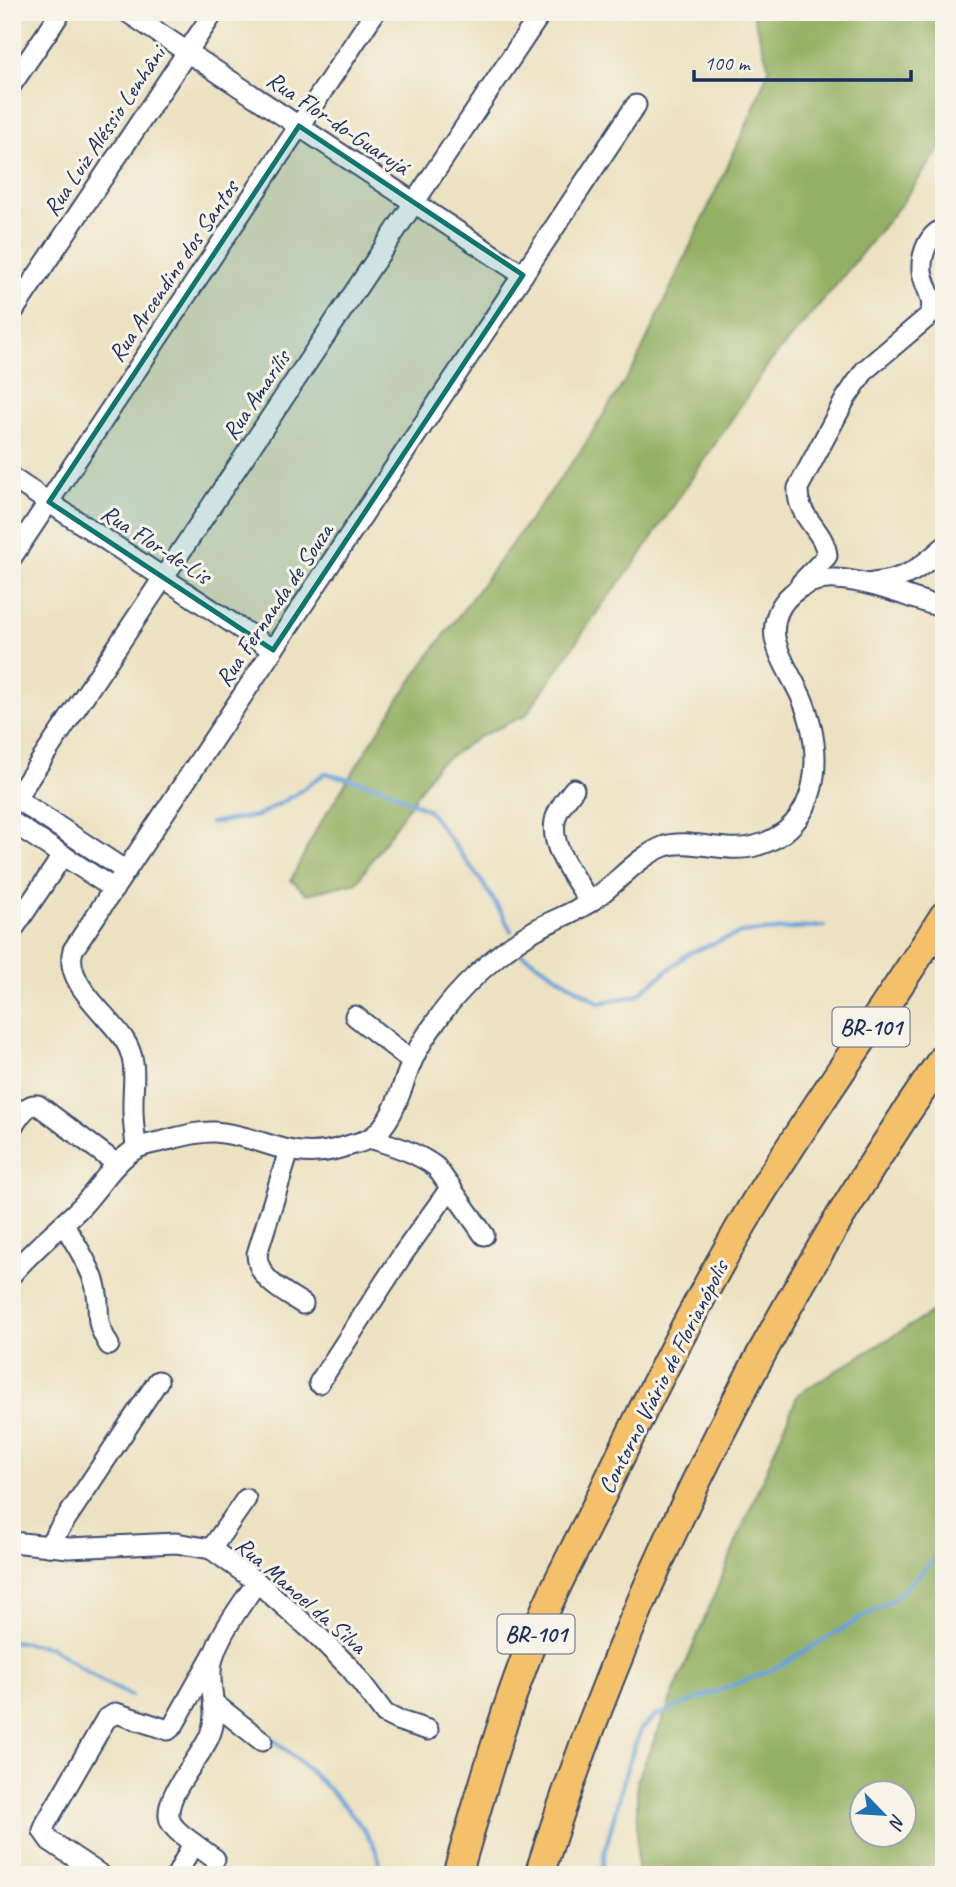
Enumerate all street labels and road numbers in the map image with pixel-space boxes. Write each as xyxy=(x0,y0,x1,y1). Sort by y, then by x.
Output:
street label: Rua Luiz Aléssio Lenhâni xyxy=(36,38,173,222)
street label: Rua Flor-do-Guarujá xyxy=(261,64,417,183)
street label: Rua Arcendino dos Santos xyxy=(101,172,246,367)
street label: Rua Amarílis xyxy=(215,343,298,446)
street label: Rua Flor-de-Lis xyxy=(95,497,219,592)
street label: Rua Fernanda de Souza xyxy=(208,516,341,692)
road number: BR-101 xyxy=(832,1008,910,1046)
street label: Contorno Viário de Florianópolis xyxy=(591,1254,736,1499)
street label: Rua Manoel da Silva xyxy=(229,1530,374,1661)
road number: BR-101 xyxy=(498,1614,574,1653)

